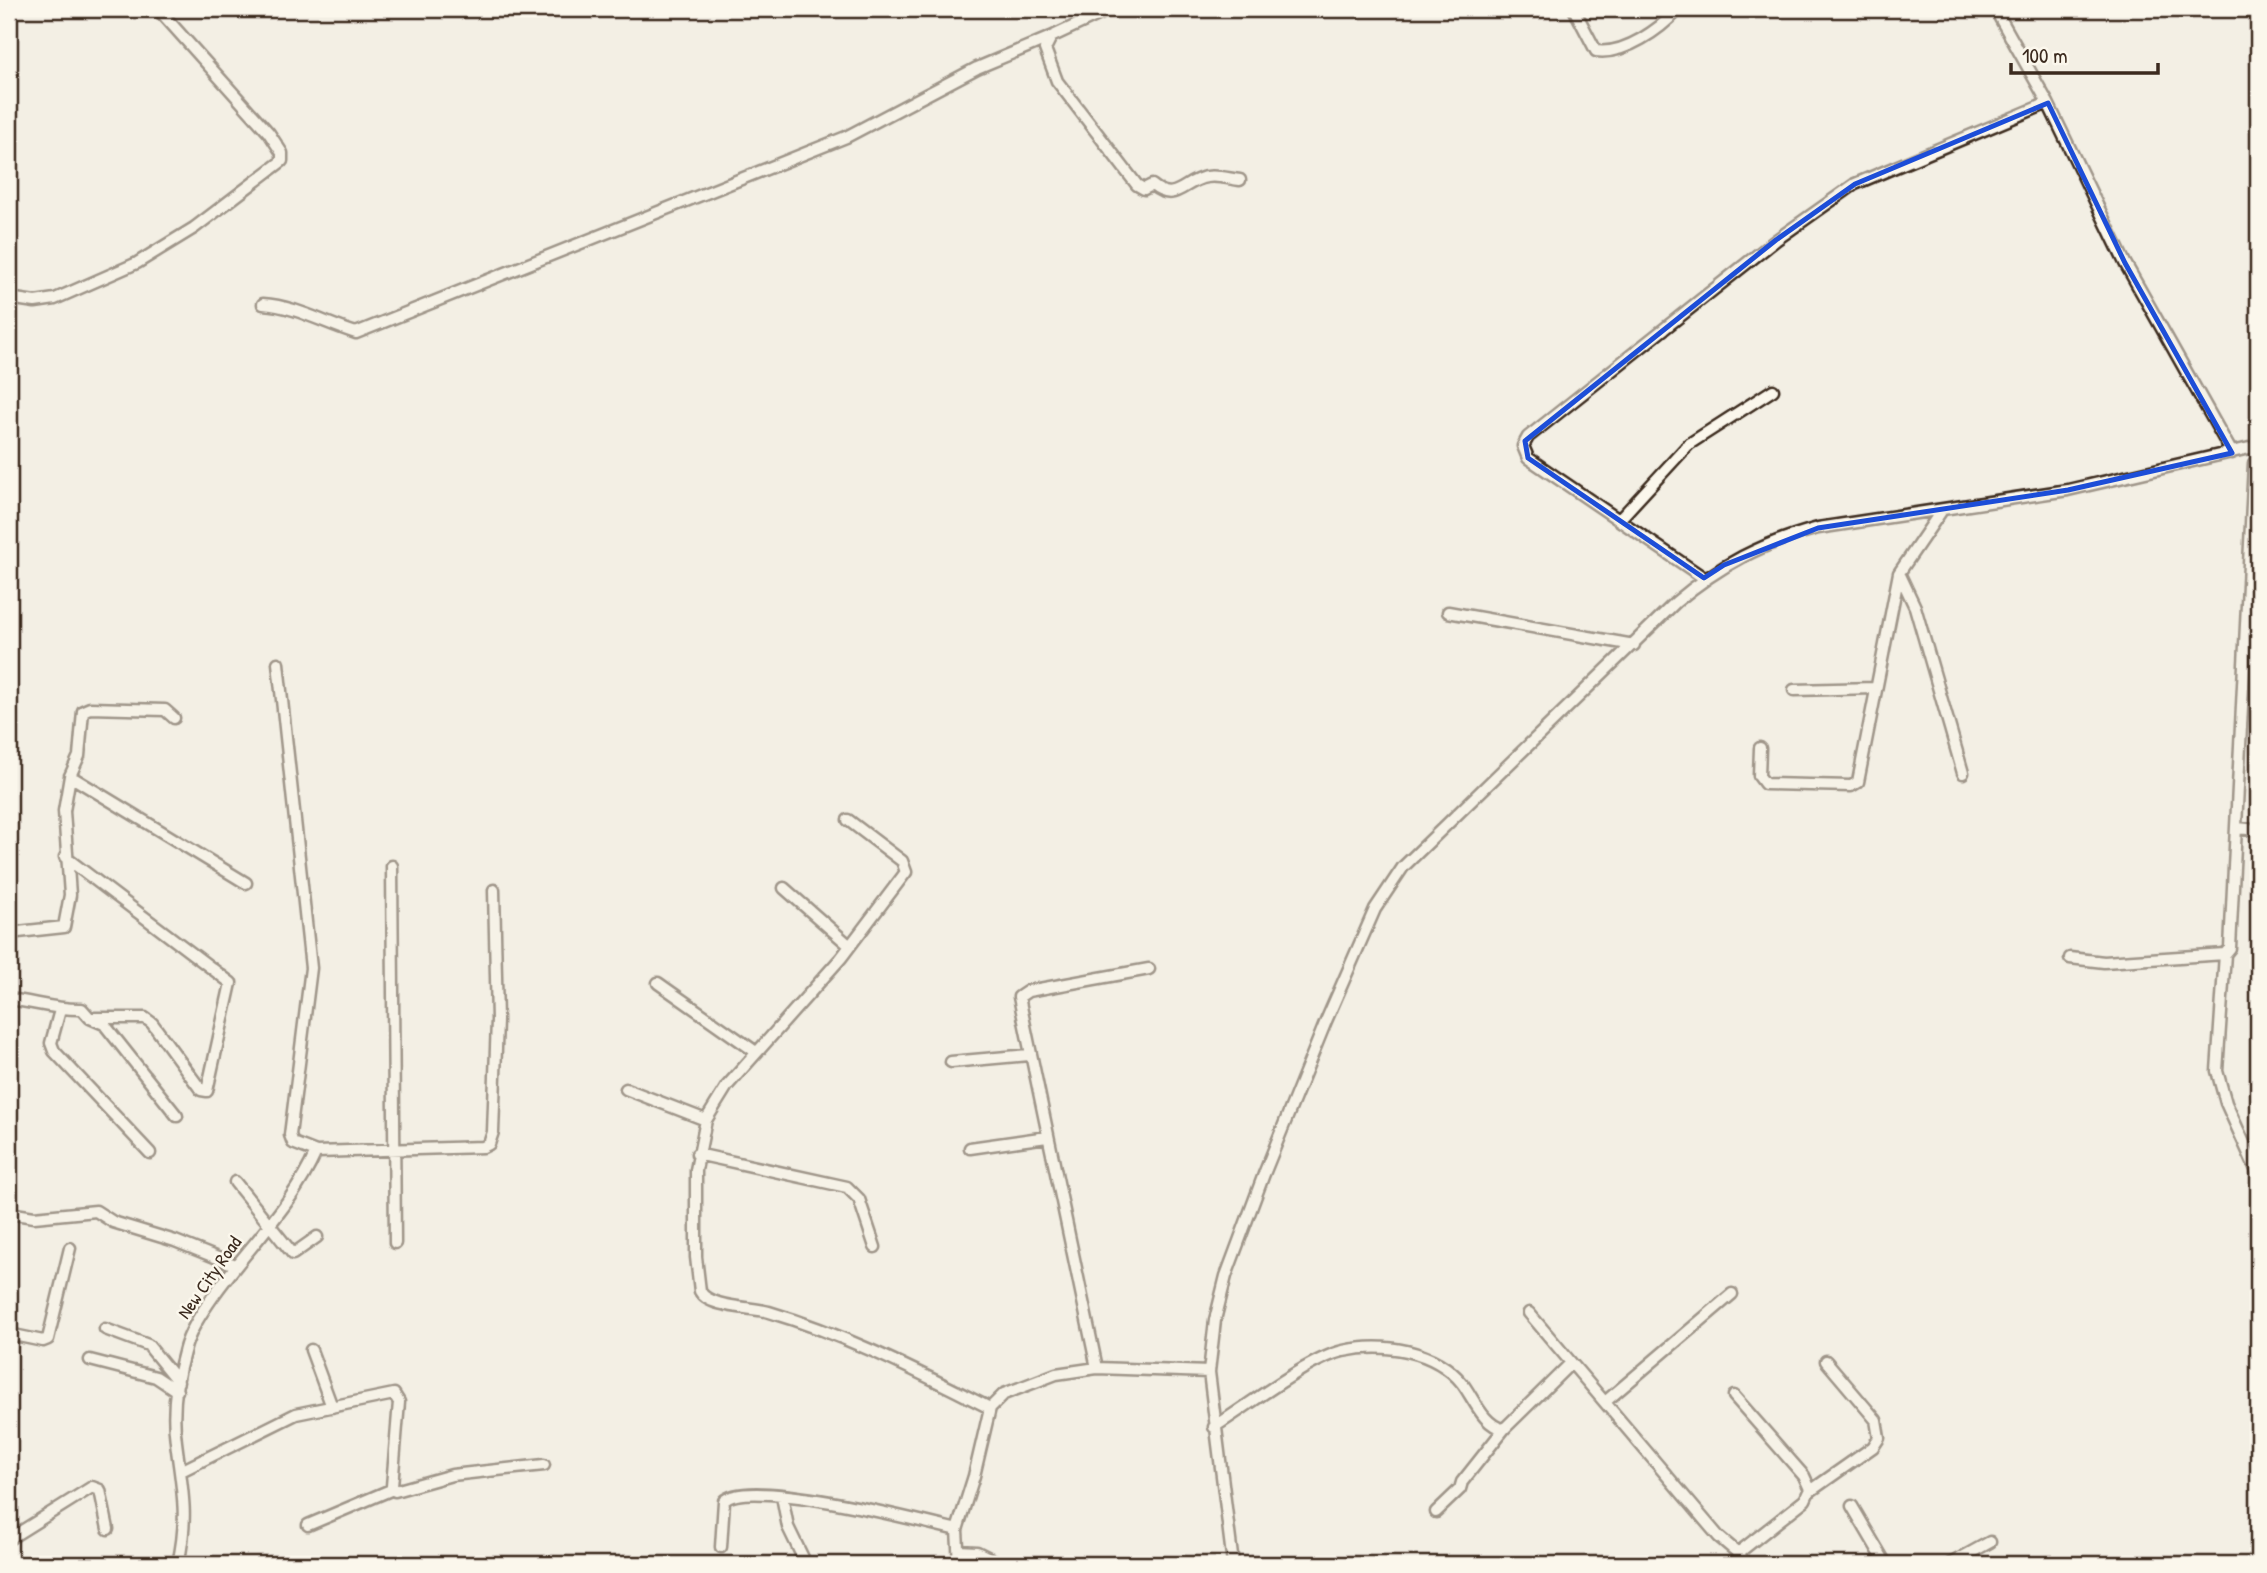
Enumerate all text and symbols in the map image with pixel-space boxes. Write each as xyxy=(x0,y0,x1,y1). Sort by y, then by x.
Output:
scale bar xyxy=(2011,32,2158,76)
text: 100 m xyxy=(2022,41,2068,70)
street label: New City Road xyxy=(171,1230,247,1324)

